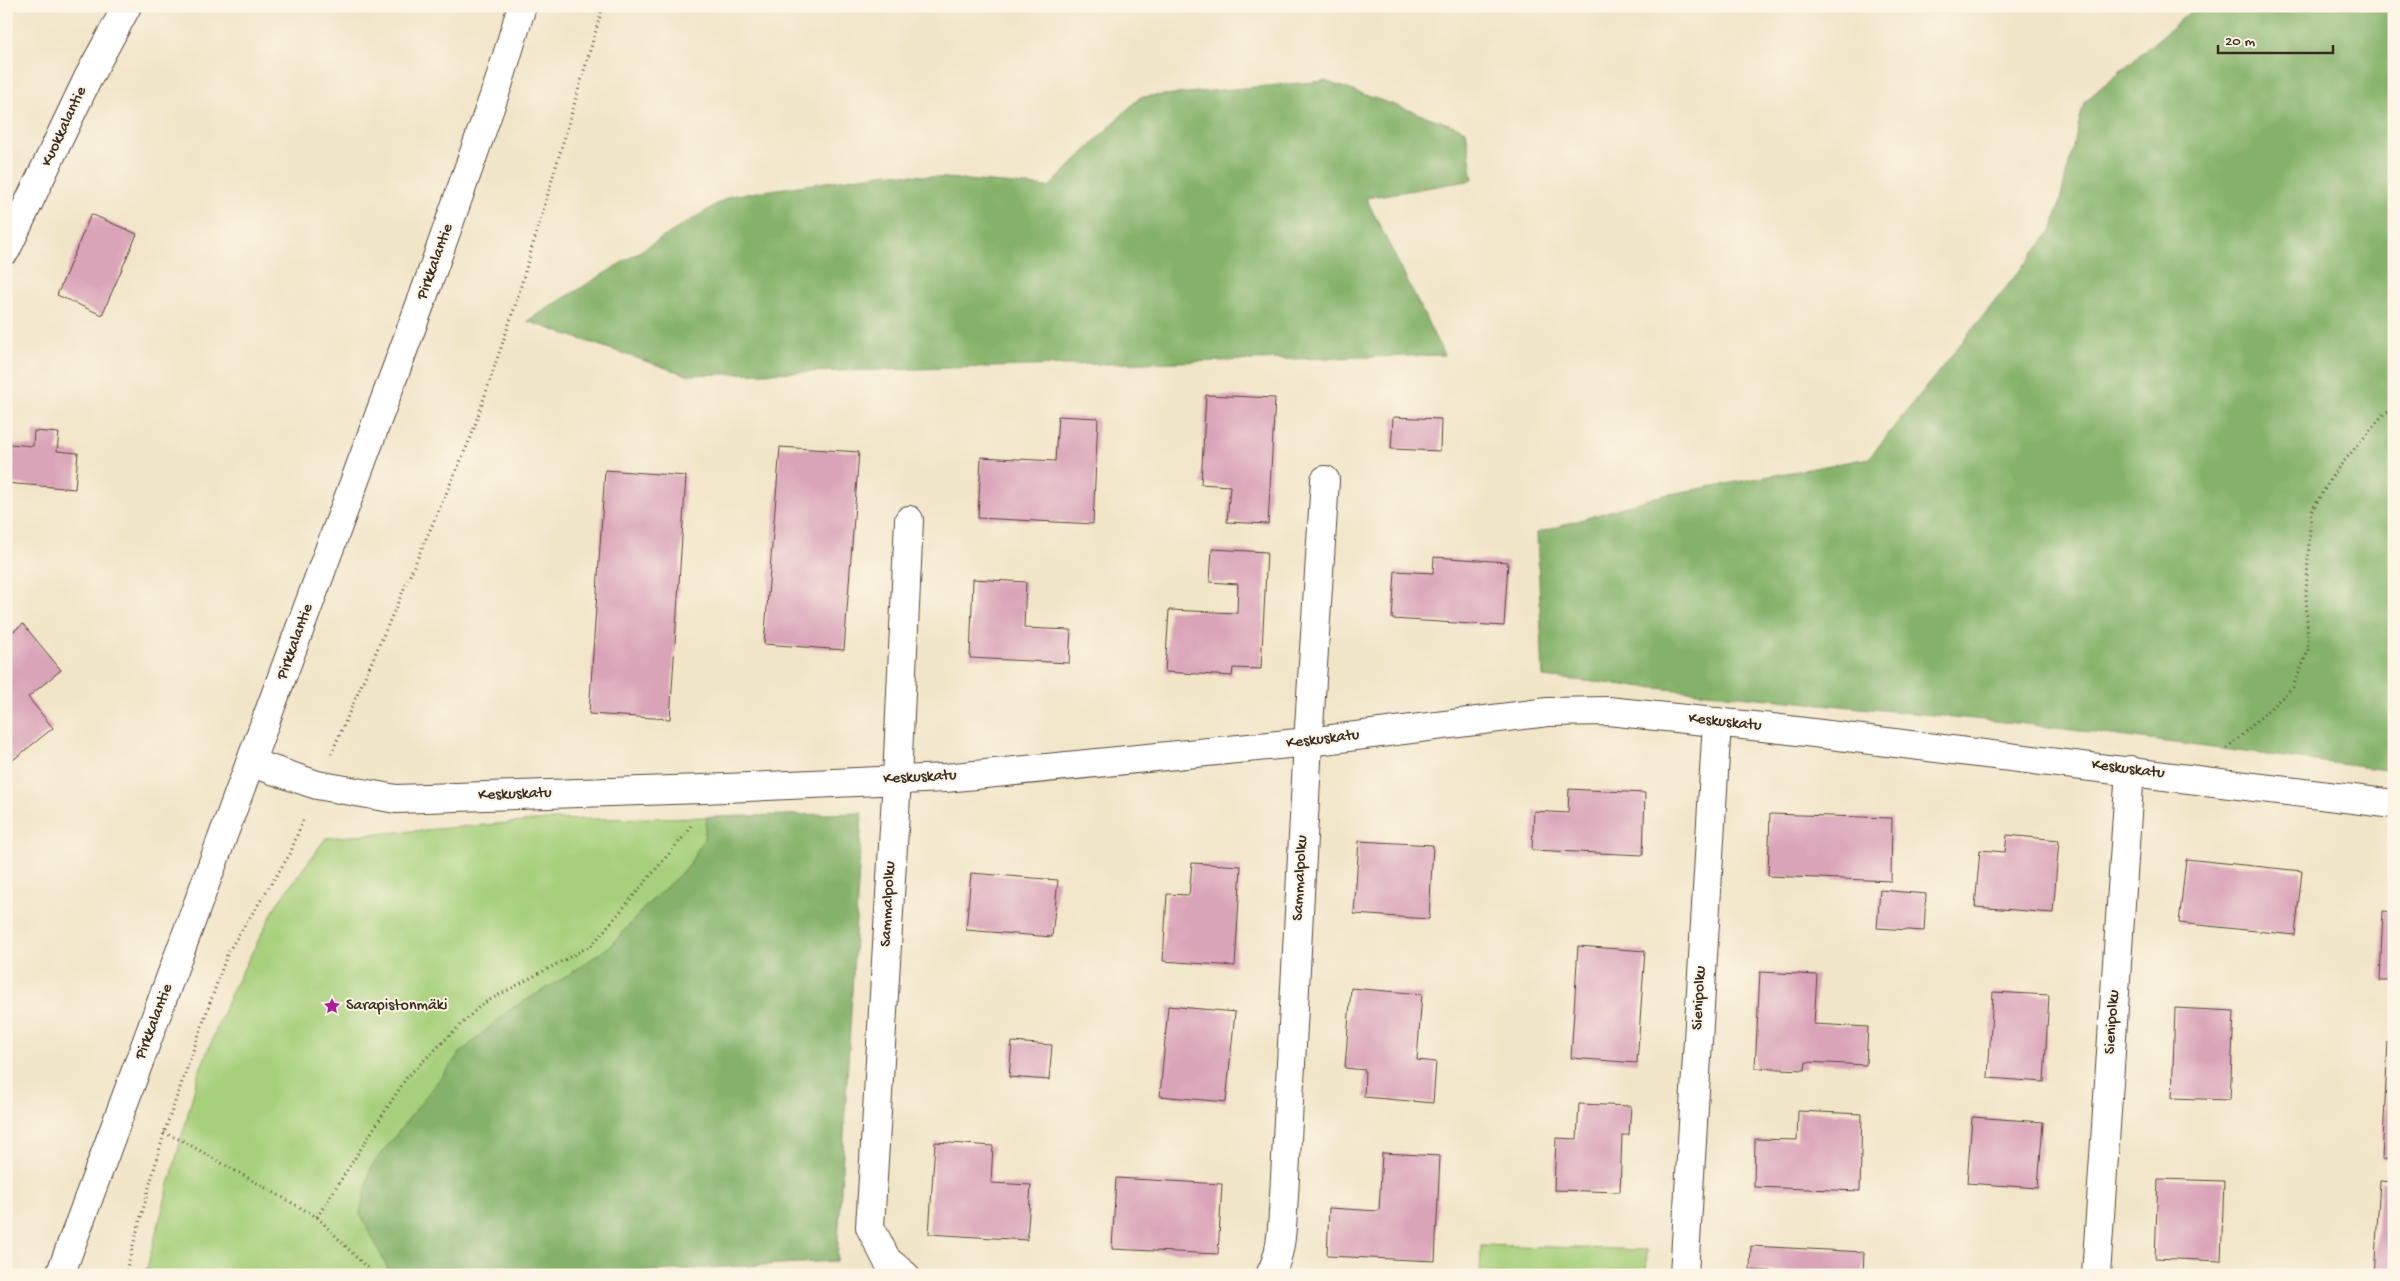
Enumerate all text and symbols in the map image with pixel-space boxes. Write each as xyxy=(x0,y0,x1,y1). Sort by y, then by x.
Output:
scale bar xyxy=(2218,22,2332,54)
text: 20 m xyxy=(2225,33,2255,51)
street label: Kuokkalantie xyxy=(38,83,92,170)
street label: Pirkkalantie xyxy=(413,221,459,303)
street label: Pirkkalantie xyxy=(273,601,319,683)
street label: Keskuskatu xyxy=(1687,710,1763,736)
street label: Keskuskatu xyxy=(1285,726,1361,754)
street label: Keskuskatu xyxy=(2090,756,2166,784)
street label: Keskuskatu xyxy=(883,767,958,789)
street label: Keskuskatu xyxy=(478,784,553,806)
street label: Sammalpolku xyxy=(1289,834,1313,921)
street label: Sammalpolku xyxy=(877,860,901,947)
street label: Sienipolku xyxy=(1689,965,1711,1031)
street label: Pirkkalantie xyxy=(132,981,178,1063)
street label: Sienipolku xyxy=(2101,989,2125,1055)
place icon: Sarapistonmäki xyxy=(322,996,342,1016)
place label: Sarapistonmäki xyxy=(346,997,447,1016)

